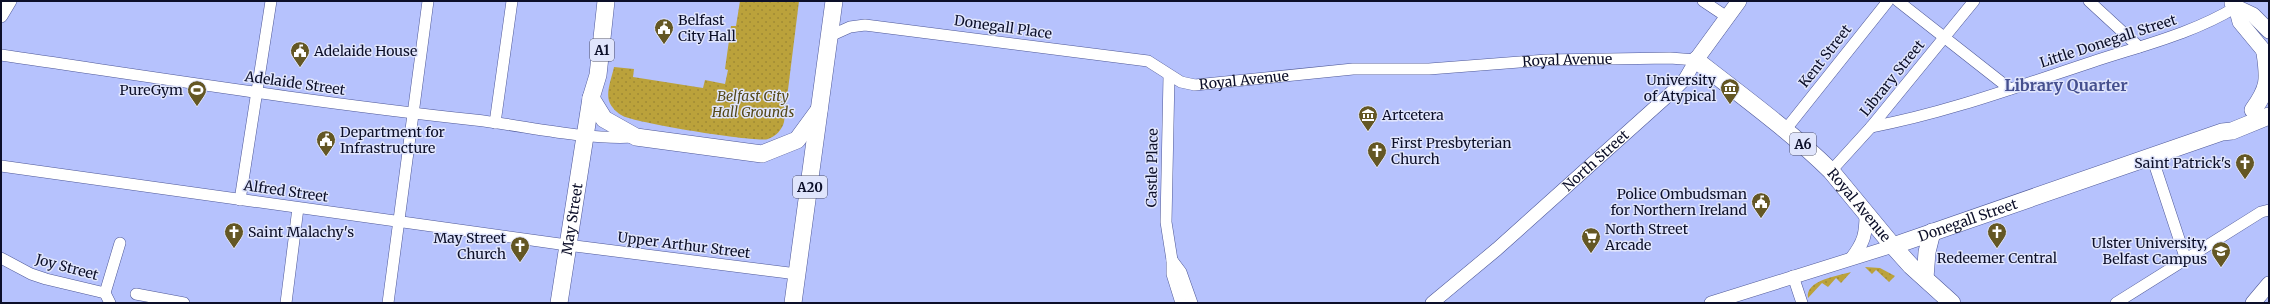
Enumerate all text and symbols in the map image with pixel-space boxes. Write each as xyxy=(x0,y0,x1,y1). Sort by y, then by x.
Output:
street label: Little Donegall Street xyxy=(2037,10,2179,72)
place label: Belfast City Hall xyxy=(678,11,736,45)
street label: Donegall Place xyxy=(953,11,1053,43)
public building icon: Belfast City Hall xyxy=(653,17,675,45)
street label: Kent Street xyxy=(1795,21,1855,91)
street label: Library Street xyxy=(1856,36,1929,120)
road number: A1 xyxy=(590,39,614,61)
public building icon: Adelaide House xyxy=(289,40,311,68)
place label: Adelaide House xyxy=(313,42,417,60)
street label: Royal Avenue xyxy=(1521,50,1612,71)
street label: Adelaide Street xyxy=(243,67,347,99)
street label: Royal Avenue xyxy=(1198,67,1290,94)
place label: University of Atypical xyxy=(1644,71,1717,105)
district label: Library Quarter xyxy=(2004,75,2128,95)
museum icon: University of Atypical xyxy=(1719,77,1741,105)
sports icon: PureGym xyxy=(186,79,208,107)
place label: PureGym xyxy=(120,81,183,99)
park label: Belfast City Hall Grounds xyxy=(711,87,794,121)
museum icon: Artcetera xyxy=(1357,104,1379,132)
place label: Artcetera xyxy=(1381,106,1444,124)
place label: Department for Infrastructure xyxy=(340,123,445,157)
street label: North Street xyxy=(1559,126,1633,195)
street label: Castle Place xyxy=(1142,128,1162,208)
public building icon: Department for Infrastructure xyxy=(315,129,337,157)
road number: A6 xyxy=(1790,133,1816,155)
place label: First Presbyterian Church xyxy=(1391,134,1511,168)
church icon: First Presbyterian Church xyxy=(1366,140,1388,168)
church icon: Saint Patrick's xyxy=(2234,152,2256,180)
place label: Saint Patrick's xyxy=(2134,154,2231,172)
street label: Royal Avenue xyxy=(1823,165,1895,246)
street label: Alfred Street xyxy=(242,176,330,206)
road number: A20 xyxy=(793,176,827,198)
street label: May Street xyxy=(558,181,587,256)
place label: Police Ombudsman for Northern Ireland xyxy=(1610,185,1748,219)
public building icon: Police Ombudsman for Northern Ireland xyxy=(1750,191,1772,219)
street label: Donegall Street xyxy=(1916,194,2020,246)
place label: North Street Arcade xyxy=(1604,220,1689,254)
church icon: Saint Malachy's xyxy=(223,221,245,249)
church icon: Redeemer Central xyxy=(1986,221,2008,249)
place label: Saint Malachy's xyxy=(248,223,354,241)
supermarket icon: North Street Arcade xyxy=(1580,226,1602,254)
street label: Upper Arthur Street xyxy=(617,228,752,262)
place label: May Street Church xyxy=(433,229,507,263)
place label: Ulster University, Belfast Campus xyxy=(2092,234,2207,268)
church icon: May Street Church xyxy=(509,235,531,263)
school or university icon: Ulster University, Belfast Campus xyxy=(2210,240,2232,268)
place label: Redeemer Central xyxy=(1937,249,2058,267)
street label: Joy Street xyxy=(33,250,101,284)

